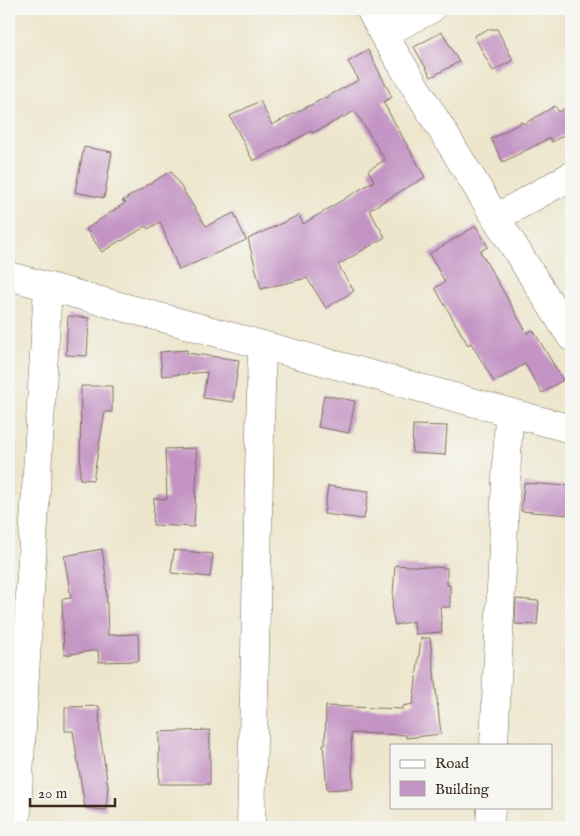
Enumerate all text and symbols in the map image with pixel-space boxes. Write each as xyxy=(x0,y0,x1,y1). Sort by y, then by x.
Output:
legend xyxy=(390,744,552,808)
text: Road xyxy=(435,754,470,773)
scale bar xyxy=(30,776,115,808)
text: Building xyxy=(435,780,490,799)
text: 20 m xyxy=(38,784,68,803)

